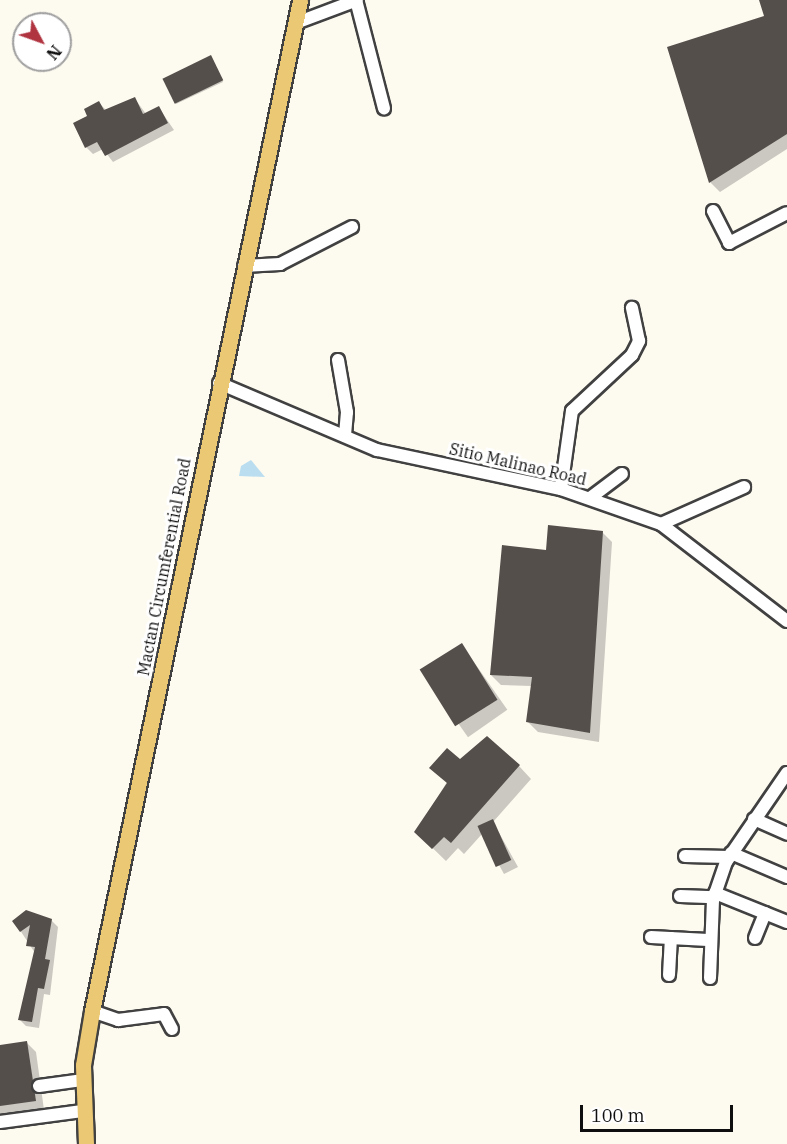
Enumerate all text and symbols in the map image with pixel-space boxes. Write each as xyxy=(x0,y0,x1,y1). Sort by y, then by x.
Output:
north arrow xyxy=(12,12,72,72)
text: N xyxy=(42,41,66,64)
street label: Sitio Malinao Road xyxy=(448,439,588,489)
street label: Mactan Circumferential Road xyxy=(133,457,195,677)
scale bar xyxy=(583,1093,736,1131)
text: 100 m xyxy=(591,1104,645,1127)

